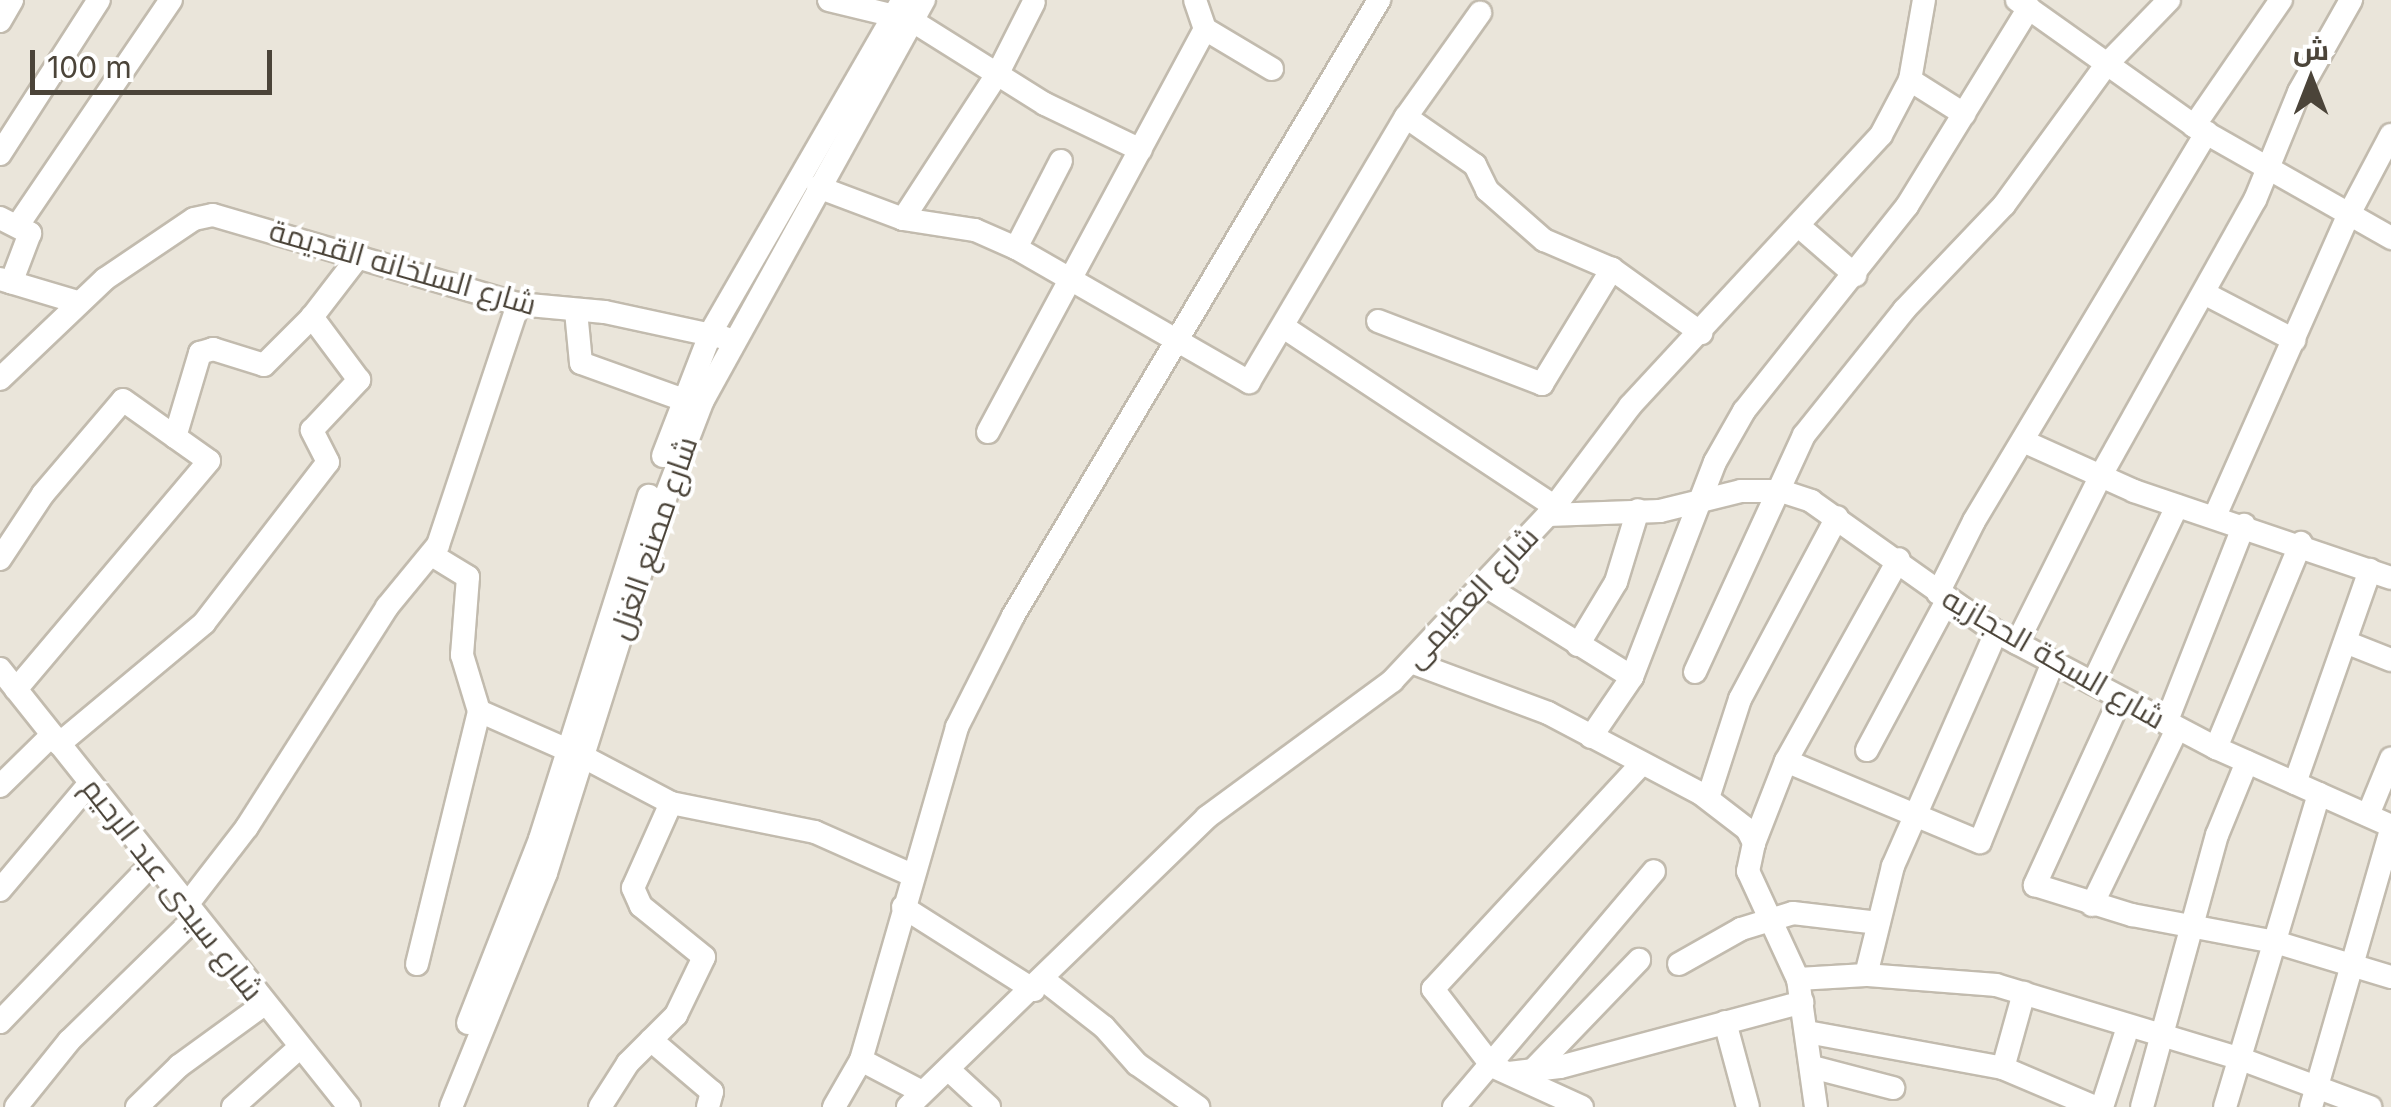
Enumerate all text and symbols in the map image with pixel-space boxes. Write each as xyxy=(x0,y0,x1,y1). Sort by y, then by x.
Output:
scale bar xyxy=(35,30,278,92)
north arrow xyxy=(2261,30,2361,130)
text: ش xyxy=(2293,33,2329,67)
text: 100 m xyxy=(47,49,132,85)
street label: شارع السلخانه القديمة xyxy=(266,212,540,322)
street label: شارع مصنع الغزل xyxy=(601,432,705,644)
street label: شارع العظيمى xyxy=(1396,519,1546,675)
street label: شارع السكة الحجازيه xyxy=(1936,580,2172,736)
street label: شارع سيدى عبد الرحيم xyxy=(75,770,271,1008)

